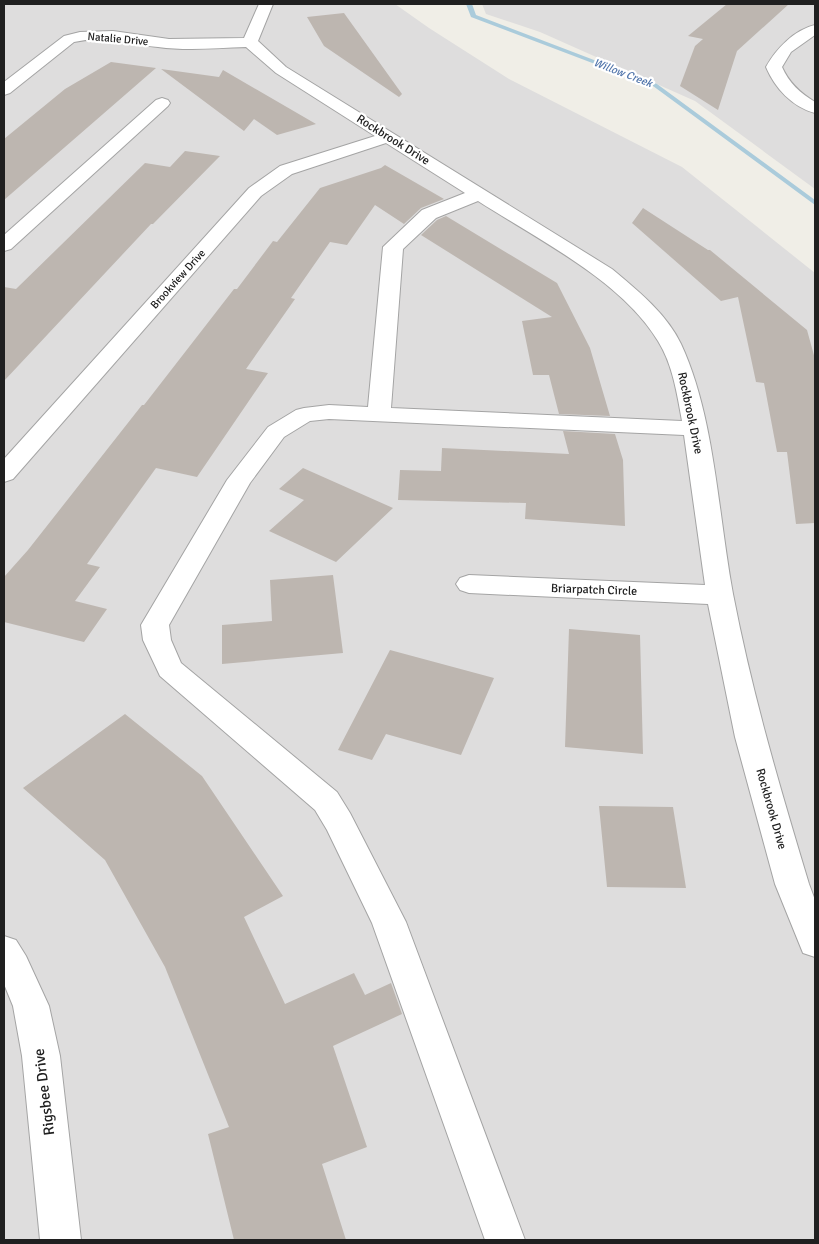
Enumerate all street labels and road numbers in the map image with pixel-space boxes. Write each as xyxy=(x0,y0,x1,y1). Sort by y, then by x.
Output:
street label: Natalie Drive xyxy=(87,30,149,48)
street label: Rockbrook Drive xyxy=(354,112,432,168)
street label: Brookview Drive xyxy=(148,247,208,311)
street label: Rockbrook Drive xyxy=(674,371,706,455)
street label: Briarpatch Circle xyxy=(551,581,637,599)
street label: Rockbrook Drive xyxy=(752,767,790,851)
street label: Rigsbee Drive xyxy=(30,1048,58,1136)

